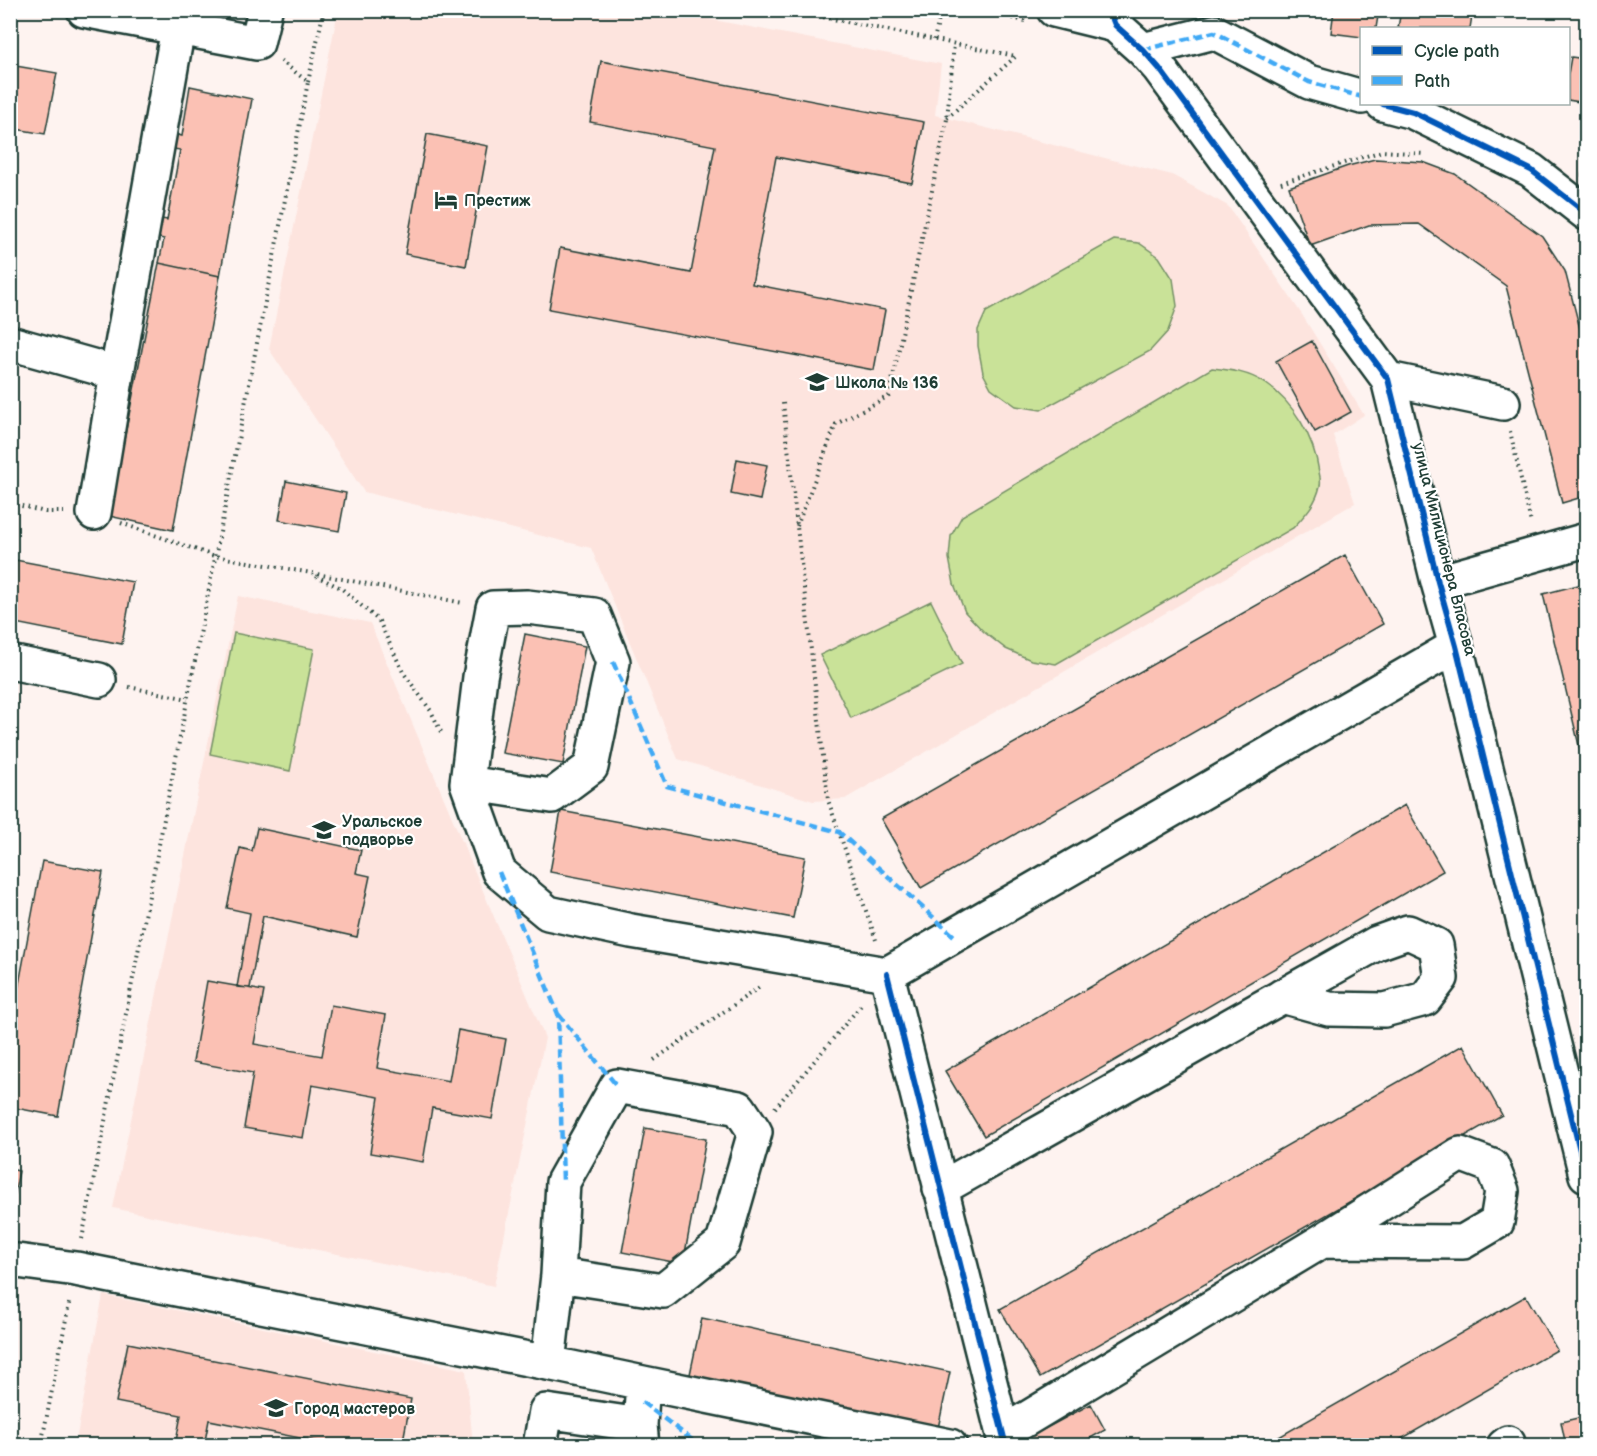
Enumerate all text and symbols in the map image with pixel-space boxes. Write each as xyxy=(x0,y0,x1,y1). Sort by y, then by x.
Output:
legend xyxy=(1360,27,1570,105)
text: Cycle path xyxy=(1414,41,1500,62)
text: Path xyxy=(1414,71,1450,92)
hotel icon: Престиж xyxy=(433,187,459,213)
place label: Престиж xyxy=(464,192,531,211)
school or university icon: Школа № 136 xyxy=(804,369,830,395)
place label: Школа № 136 xyxy=(835,374,939,393)
street label: улица Милиционера Власова xyxy=(1408,441,1479,658)
place label: Уральское подворье xyxy=(342,813,422,850)
school or university icon: Уральское подворье xyxy=(311,817,337,843)
school or university icon: Город мастеров xyxy=(263,1395,289,1421)
place label: Город мастеров xyxy=(294,1400,415,1419)

